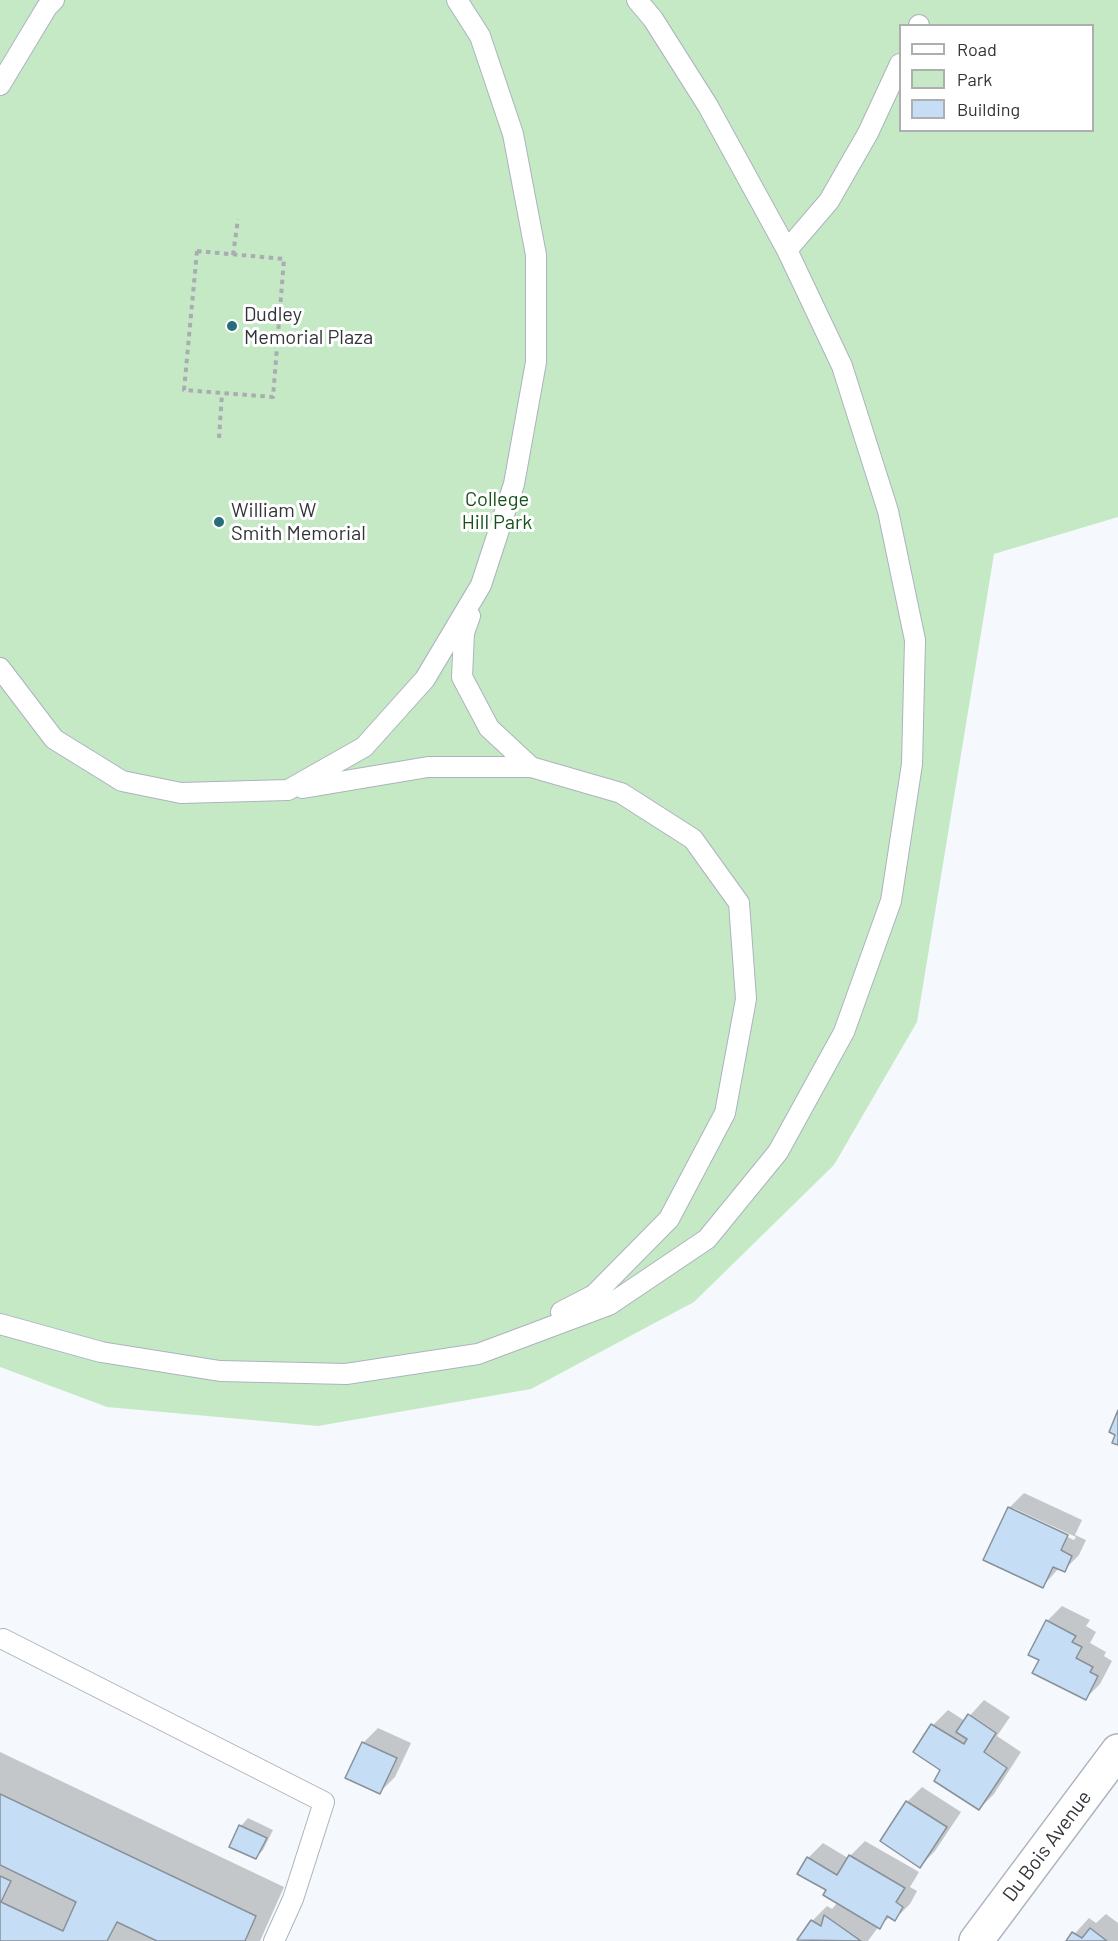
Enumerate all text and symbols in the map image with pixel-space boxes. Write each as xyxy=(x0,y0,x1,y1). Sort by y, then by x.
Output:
legend xyxy=(899,24,1094,132)
text: Road xyxy=(957,38,997,60)
text: Park xyxy=(957,68,992,90)
text: Building xyxy=(957,98,1020,120)
place label: Dudley Memorial Plaza xyxy=(244,302,373,349)
marker: Dudley Memorial Plaza xyxy=(225,319,239,333)
park label: College Hill Park xyxy=(462,487,532,534)
place label: William W Smith Memorial xyxy=(231,498,366,545)
marker: William W Smith Memorial xyxy=(212,515,226,529)
street label: Du Bois Avenue xyxy=(998,1786,1096,1906)

